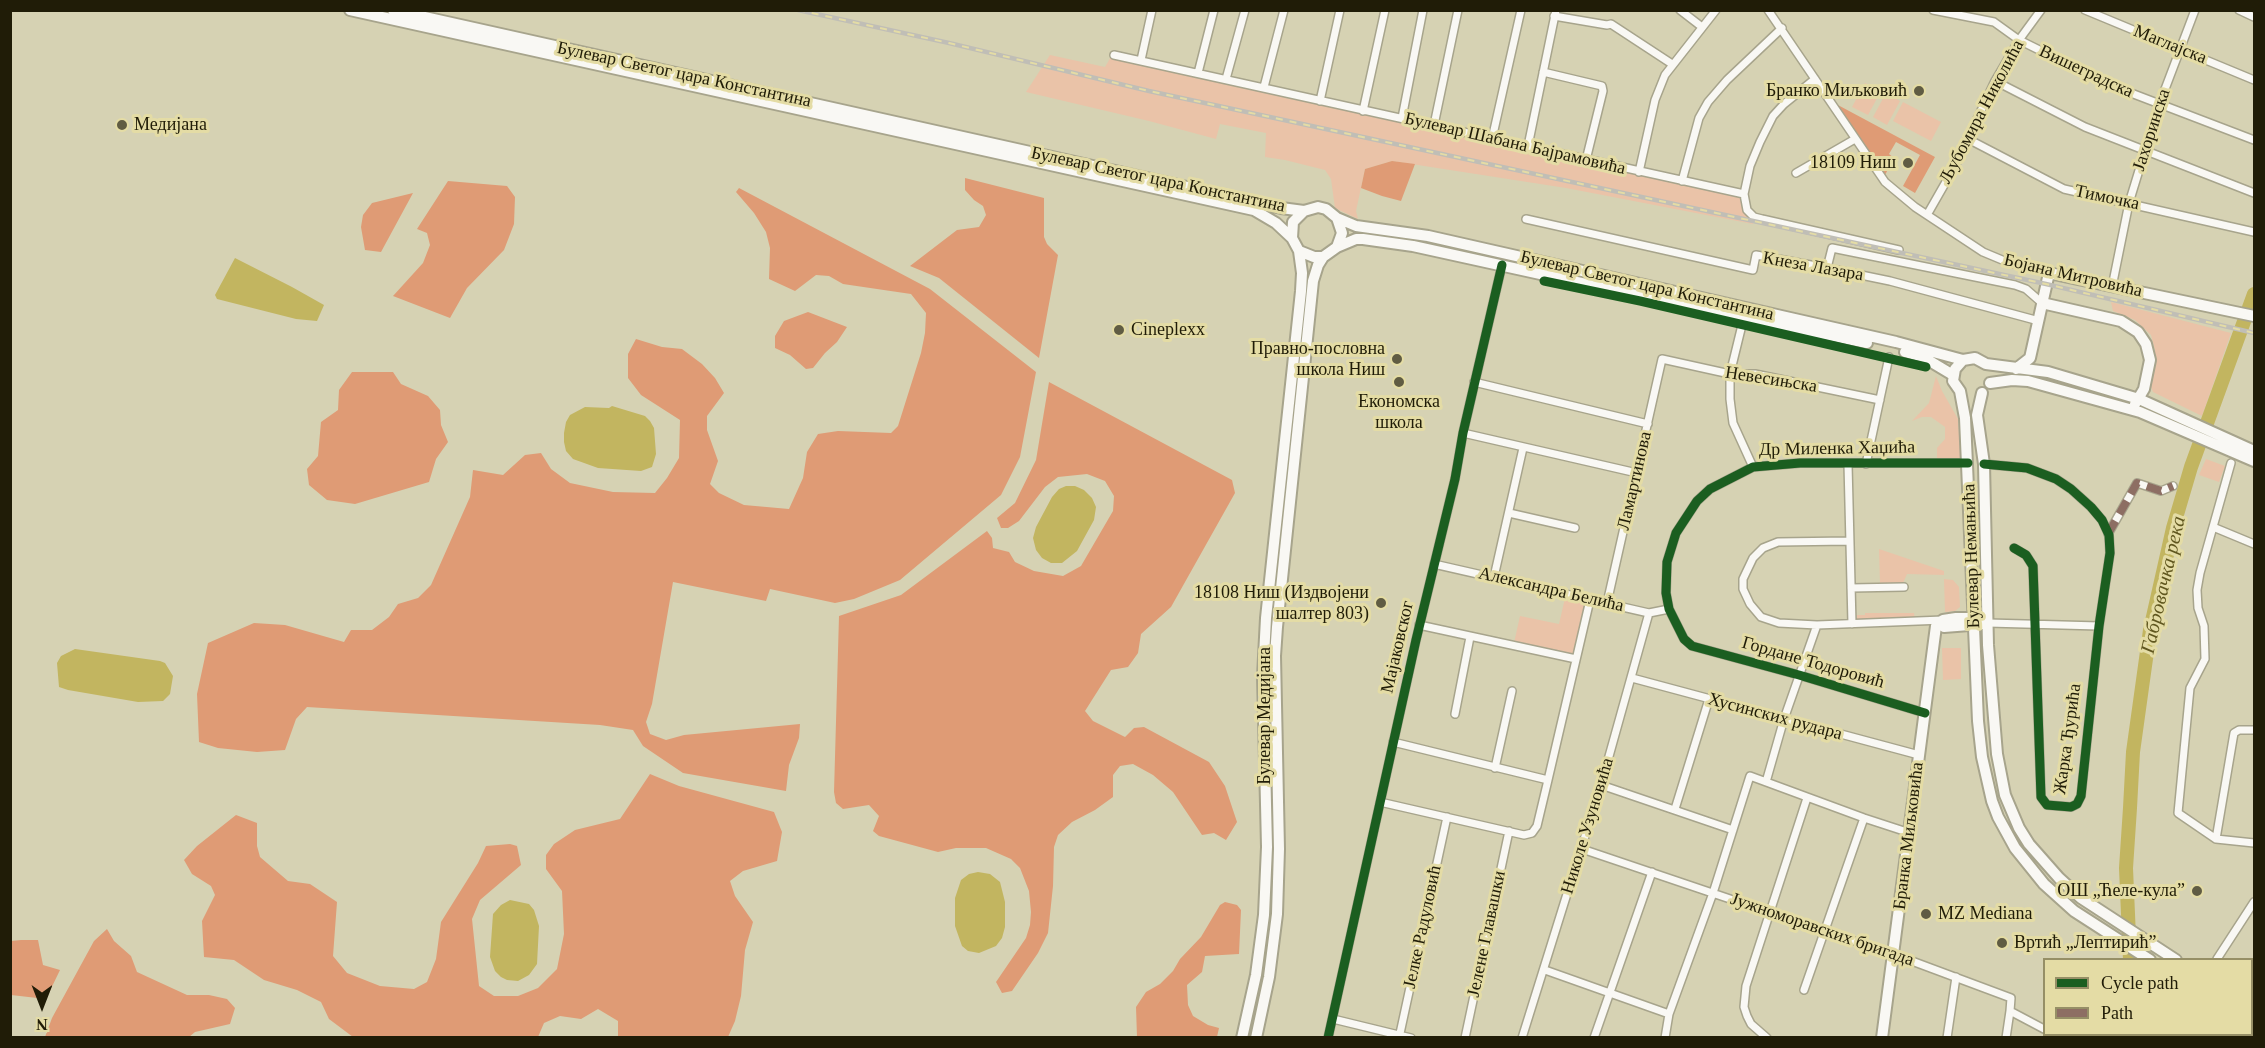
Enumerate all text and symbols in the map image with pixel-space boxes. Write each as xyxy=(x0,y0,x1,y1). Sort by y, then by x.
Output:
street label: Маглајска xyxy=(2130,21,2210,69)
street label: Љубомира Николића xyxy=(1935,36,2029,188)
street label: Булевар Светог цара Константина xyxy=(555,37,813,113)
street label: Вишеградска xyxy=(2035,41,2137,103)
place label: Бранко Миљковић xyxy=(1766,80,1907,102)
marker: Бранко Миљковић xyxy=(1912,84,1926,98)
street label: Јахоринска xyxy=(2129,86,2175,174)
street label: Булевар Шабана Бајрамовића xyxy=(1402,108,1628,180)
place label: Медијана xyxy=(134,114,207,136)
marker: Медијана xyxy=(115,118,129,132)
street label: Булевар Светог цара Константина xyxy=(1029,142,1287,218)
place label: 18109 Ниш xyxy=(1810,152,1896,174)
marker: 18109 Ниш xyxy=(1901,156,1915,170)
street label: Тимочка xyxy=(2073,181,2141,215)
street label: Булевар Светог цара Константина xyxy=(1518,246,1776,326)
street label: Кнеза Лазара xyxy=(1761,248,1865,286)
street label: Бојана Митровића xyxy=(2002,250,2144,302)
place label: Cineplexx xyxy=(1131,319,1205,341)
marker: Cineplexx xyxy=(1112,323,1126,337)
place label: Правно-пословна школа Ниш xyxy=(1251,338,1385,380)
marker: Правно-пословна школа Ниш xyxy=(1390,352,1404,366)
street label: Невесињска xyxy=(1723,362,1819,398)
marker: Економска школа xyxy=(1392,375,1406,389)
place label: Економска школа xyxy=(1358,391,1440,434)
street label: Ламартинова xyxy=(1613,430,1657,532)
street label: Др Миленка Хаџића xyxy=(1759,437,1915,461)
street label: Булевар Немањића xyxy=(1959,483,1985,629)
water label: Габровачка река xyxy=(2137,514,2191,656)
street label: Александра Белића xyxy=(1476,563,1626,617)
place label: 18108 Ниш (Издвојени шалтер 803) xyxy=(1194,582,1369,624)
marker: 18108 Ниш (Издвојени шалтер 803) xyxy=(1374,596,1388,610)
street label: Мајаковског xyxy=(1377,599,1419,695)
street label: Гордане Тодоровић xyxy=(1739,632,1887,694)
street label: Булевар Медијана xyxy=(1254,647,1276,785)
street label: Жарка Ђурића xyxy=(2050,682,2086,796)
street label: Хусинских рудара xyxy=(1705,689,1845,745)
street label: Николе Узуновића xyxy=(1557,755,1619,897)
street label: Бранка Миљковића xyxy=(1889,761,1929,911)
street label: Јелке Радуловић xyxy=(1399,864,1447,990)
street label: Јелене Главашки xyxy=(1463,869,1511,999)
place label: ОШ „Ћеле-кула” xyxy=(2057,880,2185,902)
marker: ОШ „Ћеле-кула” xyxy=(2190,884,2204,898)
street label: Јужноморавских бригада xyxy=(1728,888,1916,972)
place label: MZ Mediana xyxy=(1938,903,2032,925)
marker: MZ Mediana xyxy=(1919,907,1933,921)
place label: Вртић „Лептирић” xyxy=(2014,932,2157,954)
marker: Вртић „Лептирић” xyxy=(1995,936,2009,950)
legend xyxy=(2043,958,2253,1036)
text: Cycle path xyxy=(2101,973,2178,993)
north arrow xyxy=(12,976,72,1036)
text: Path xyxy=(2101,1003,2133,1023)
text: N xyxy=(36,1016,48,1033)

